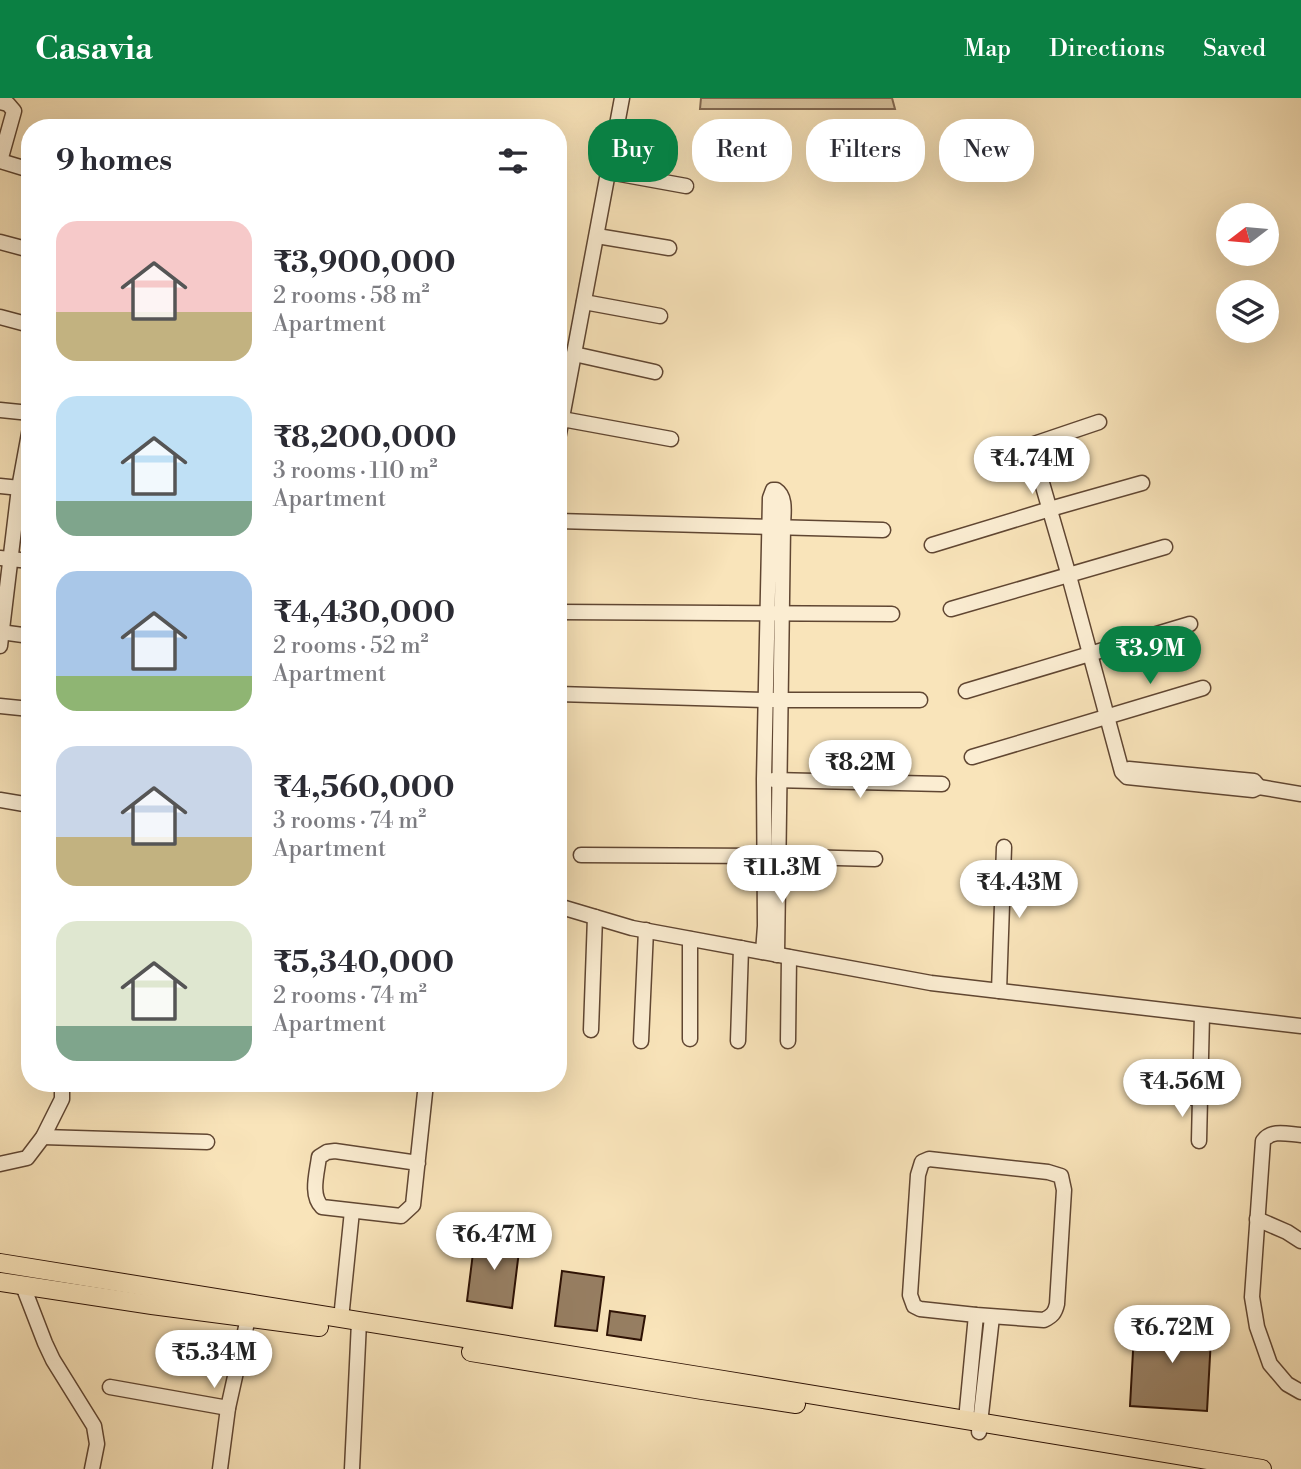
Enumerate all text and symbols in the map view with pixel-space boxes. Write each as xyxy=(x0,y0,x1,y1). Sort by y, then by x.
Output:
text: Casavia xyxy=(35,29,153,70)
text: Map xyxy=(964,34,1011,64)
text: Directions xyxy=(1049,34,1165,64)
text: Saved xyxy=(1203,34,1266,64)
chip: Buy xyxy=(588,119,678,182)
chip: Rent xyxy=(692,119,792,182)
chip: Filters xyxy=(806,119,925,182)
chip: New xyxy=(939,119,1034,182)
text: 9 homes xyxy=(56,142,172,180)
icon: filters xyxy=(494,142,532,180)
north arrow xyxy=(1216,203,1279,266)
map controls xyxy=(1216,203,1279,343)
text: ₹3,900,000 xyxy=(273,244,456,282)
icon: home xyxy=(112,249,196,333)
button: layers xyxy=(1216,280,1279,343)
text: 2 rooms · 58 m² xyxy=(273,282,430,310)
text: Apartment xyxy=(273,310,386,338)
text: ₹8,200,000 xyxy=(273,419,457,457)
icon: home xyxy=(112,424,196,508)
pin: ₹4.74M xyxy=(975,436,1089,496)
text: ₹4.74M xyxy=(990,445,1074,473)
text: 3 rooms · 110 m² xyxy=(273,457,437,485)
text: Apartment xyxy=(273,485,386,513)
text: ₹4,430,000 xyxy=(273,594,455,632)
icon: home xyxy=(112,599,196,683)
pin: ₹3.9M xyxy=(1101,626,1199,686)
text: 2 rooms · 52 m² xyxy=(273,632,429,660)
text: ₹3.9M xyxy=(1115,635,1185,663)
text: Apartment xyxy=(273,660,386,688)
pin: ₹8.2M xyxy=(811,740,909,800)
text: ₹8.2M xyxy=(825,749,895,777)
text: ₹4,560,000 xyxy=(273,769,454,807)
icon: home xyxy=(112,774,196,858)
text: 3 rooms · 74 m² xyxy=(273,807,426,835)
text: Apartment xyxy=(273,835,386,863)
pin: ₹11.3M xyxy=(725,846,839,905)
text: ₹11.3M xyxy=(743,854,821,882)
pin: ₹4.43M xyxy=(962,860,1076,920)
text: ₹4.43M xyxy=(976,869,1062,897)
text: ₹5,340,000 xyxy=(273,944,454,982)
icon: home xyxy=(112,949,196,1033)
text: 2 rooms · 74 m² xyxy=(273,982,427,1010)
text: Apartment xyxy=(273,1010,386,1038)
pin: ₹4.56M xyxy=(1125,1060,1239,1119)
text: ₹4.56M xyxy=(1139,1068,1225,1096)
pin: ₹6.47M xyxy=(437,1212,551,1272)
text: ₹6.47M xyxy=(452,1221,536,1249)
pin: ₹6.72M xyxy=(1115,1306,1229,1365)
text: ₹6.72M xyxy=(1130,1314,1214,1342)
pin: ₹5.34M xyxy=(157,1330,271,1390)
text: ₹5.34M xyxy=(171,1339,257,1367)

